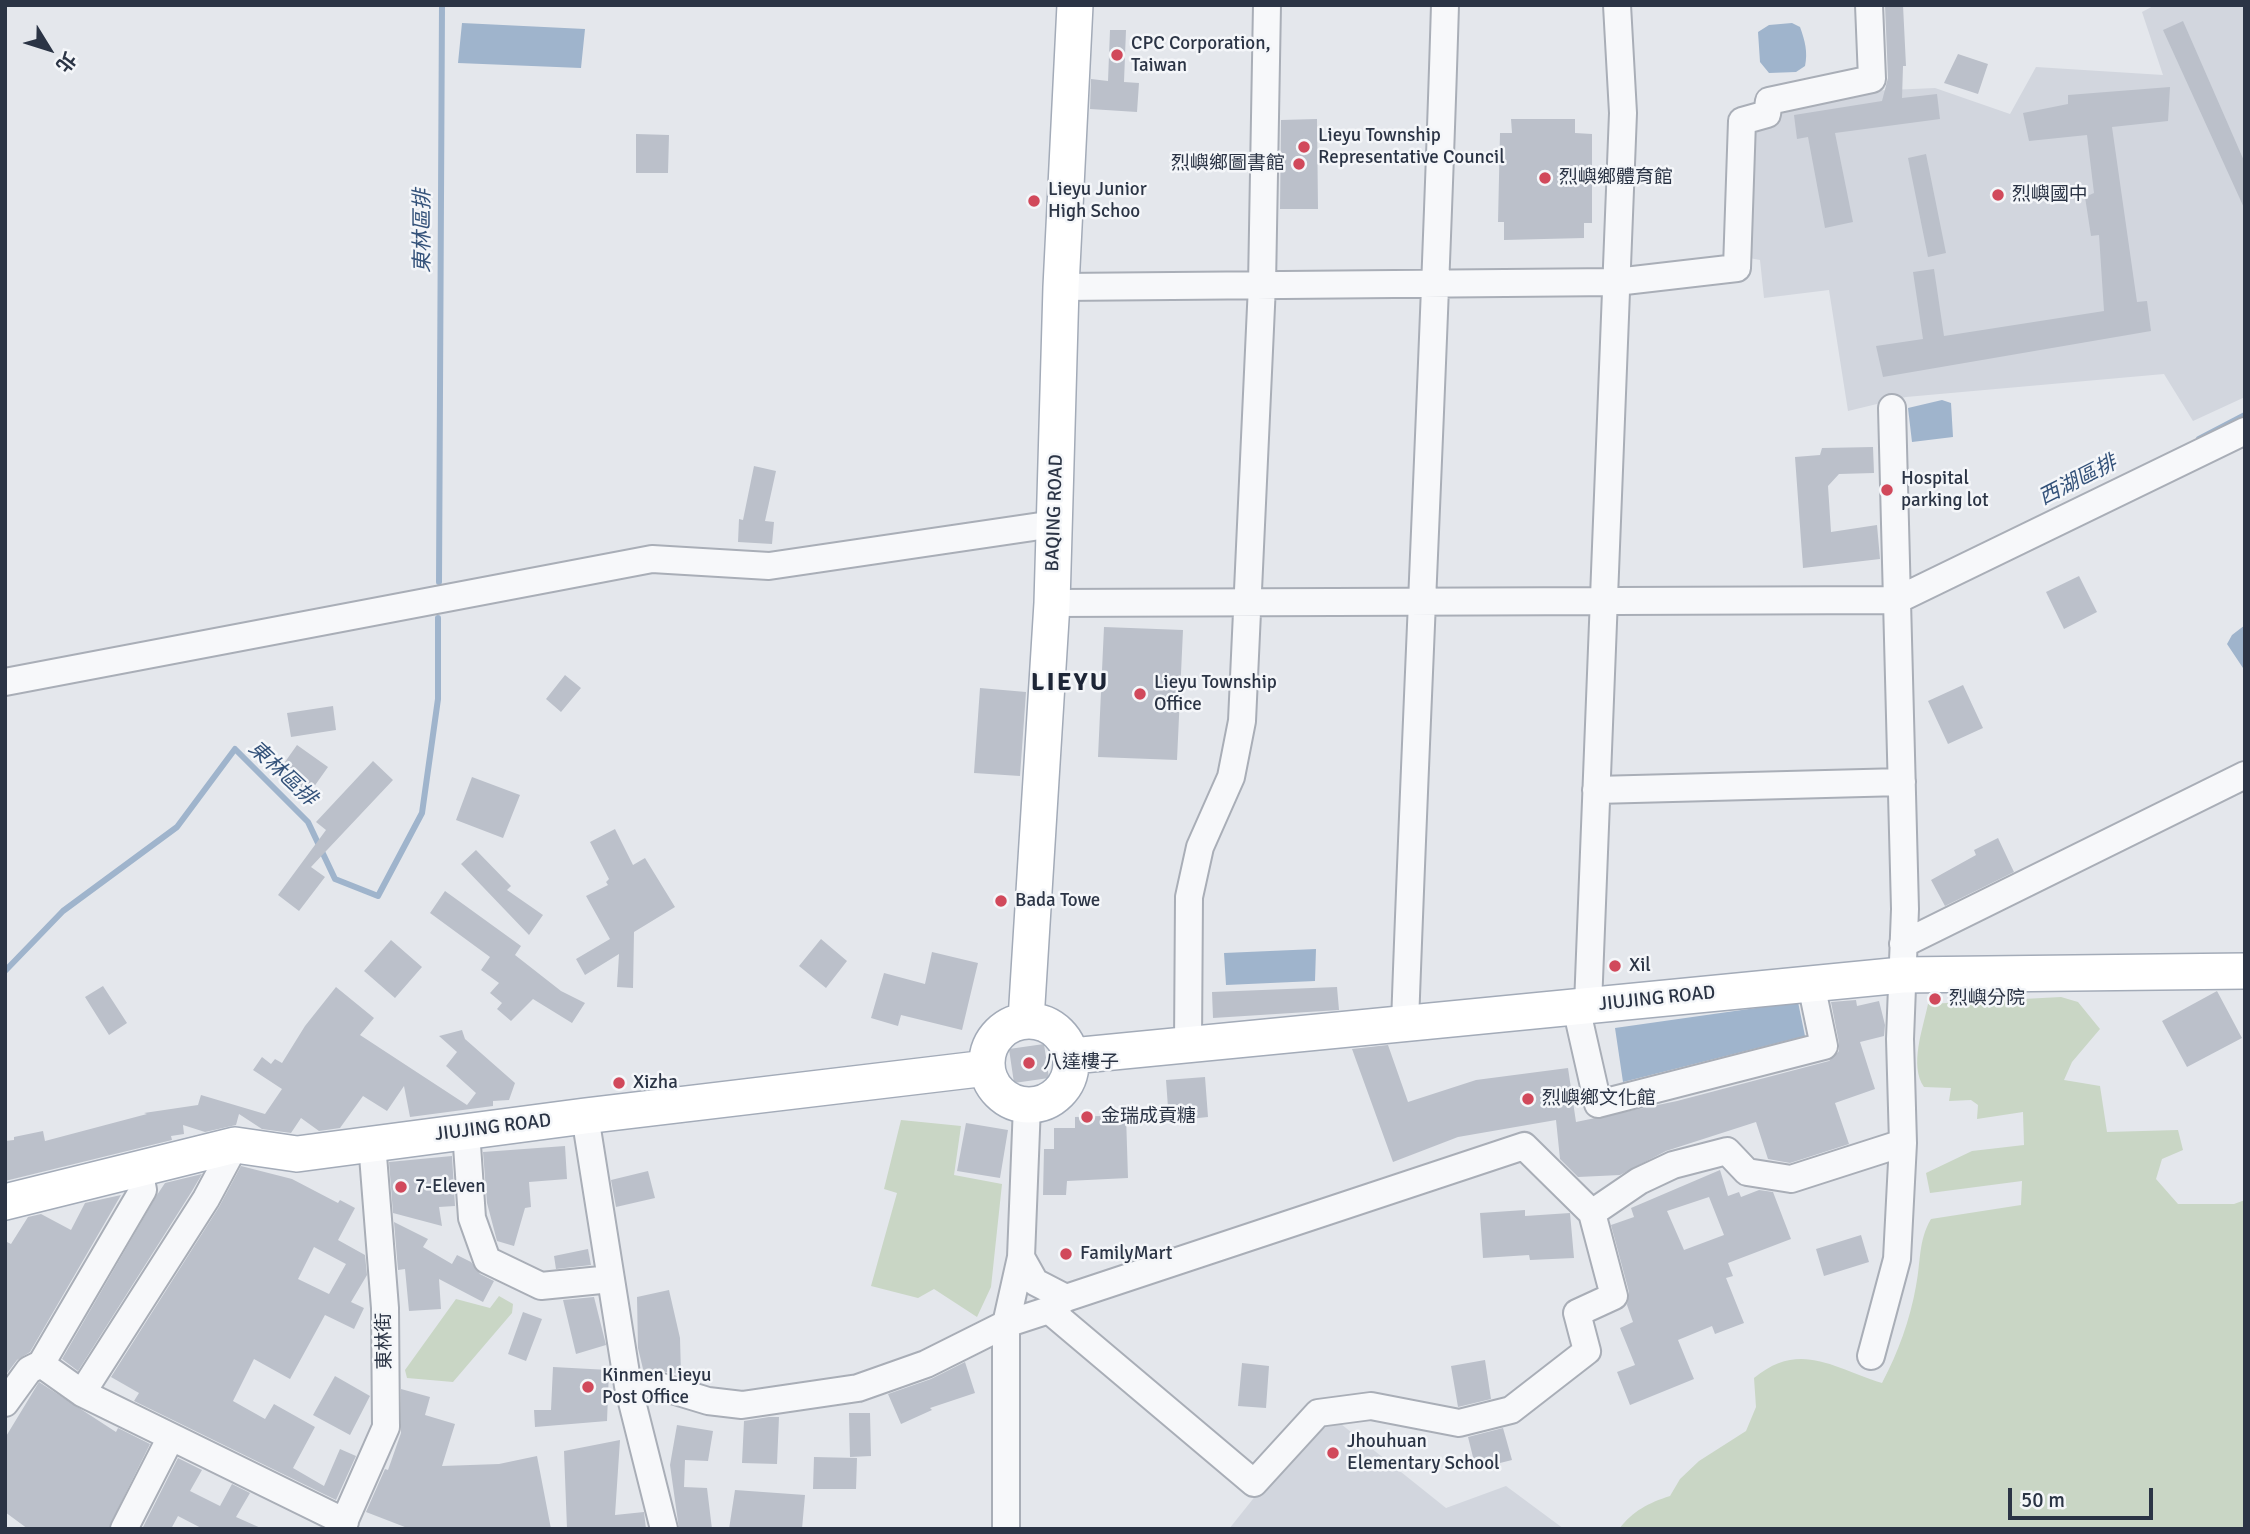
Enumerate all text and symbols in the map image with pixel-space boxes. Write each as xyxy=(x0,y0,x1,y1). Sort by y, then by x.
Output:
north arrow xyxy=(14,14,84,84)
place label: CPC Corporation, Taiwan xyxy=(1131,33,1271,77)
text: 北 xyxy=(50,47,81,77)
marker: CPC Corporation, Taiwan xyxy=(1109,47,1125,63)
place label: Lieyu Township Representative Council xyxy=(1318,125,1505,169)
marker: Lieyu Township Representative Council xyxy=(1296,139,1312,155)
place label: 烈嶼鄉圖書館 xyxy=(1171,153,1285,175)
marker: 烈嶼鄉圖書館 xyxy=(1291,156,1307,172)
place label: 烈嶼鄉體育館 xyxy=(1559,167,1673,189)
marker: 烈嶼鄉體育館 xyxy=(1537,170,1553,186)
place label: Lieyu Junior High Schoo xyxy=(1048,179,1147,223)
place label: 烈嶼國中 xyxy=(2012,184,2088,206)
marker: 烈嶼國中 xyxy=(1990,187,2006,203)
water label: 東林區排 xyxy=(410,189,436,273)
marker: Lieyu Junior High Schoo xyxy=(1026,193,1042,209)
water label: 西湖區排 xyxy=(2035,451,2121,511)
street label: BAQING ROAD xyxy=(1042,454,1068,572)
place label: Hospital parking lot xyxy=(1901,468,1989,512)
marker: Hospital parking lot xyxy=(1879,482,1895,498)
district label: LIEYU xyxy=(1031,667,1109,699)
place label: Lieyu Township Office xyxy=(1154,672,1277,716)
marker: Lieyu Township Office xyxy=(1132,686,1148,702)
water label: 東林區排 xyxy=(243,736,321,812)
place label: Bada Towe xyxy=(1015,890,1100,912)
marker: Bada Towe xyxy=(993,893,1009,909)
place label: Xil xyxy=(1629,955,1651,977)
marker: Xil xyxy=(1607,958,1623,974)
street label: JIUJING ROAD xyxy=(1598,982,1716,1016)
place label: 烈嶼分院 xyxy=(1949,988,2025,1010)
marker: 烈嶼分院 xyxy=(1927,991,1943,1007)
place label: 八達樓子 xyxy=(1043,1052,1119,1074)
marker: 八達樓子 xyxy=(1021,1055,1037,1071)
place label: Xizha xyxy=(633,1072,678,1094)
marker: Xizha xyxy=(611,1075,627,1091)
place label: 烈嶼鄉文化館 xyxy=(1542,1088,1656,1110)
marker: 烈嶼鄉文化館 xyxy=(1520,1091,1536,1107)
place label: 金瑞成貢糖 xyxy=(1101,1106,1196,1128)
marker: 金瑞成貢糖 xyxy=(1079,1109,1095,1125)
street label: JIUJING ROAD xyxy=(433,1110,553,1146)
place label: 7-Eleven xyxy=(415,1176,486,1198)
marker: 7-Eleven xyxy=(393,1179,409,1195)
place label: FamilyMart xyxy=(1080,1243,1172,1265)
marker: FamilyMart xyxy=(1058,1246,1074,1262)
street label: 東林街 xyxy=(373,1312,397,1370)
place label: Kinmen Lieyu Post Office xyxy=(602,1365,711,1409)
marker: Kinmen Lieyu Post Office xyxy=(580,1379,596,1395)
place label: Jhouhuan Elementary School xyxy=(1347,1431,1500,1475)
marker: Jhouhuan Elementary School xyxy=(1325,1445,1341,1461)
scale bar xyxy=(2012,1474,2157,1518)
text: 50 m xyxy=(2021,1487,2065,1513)

